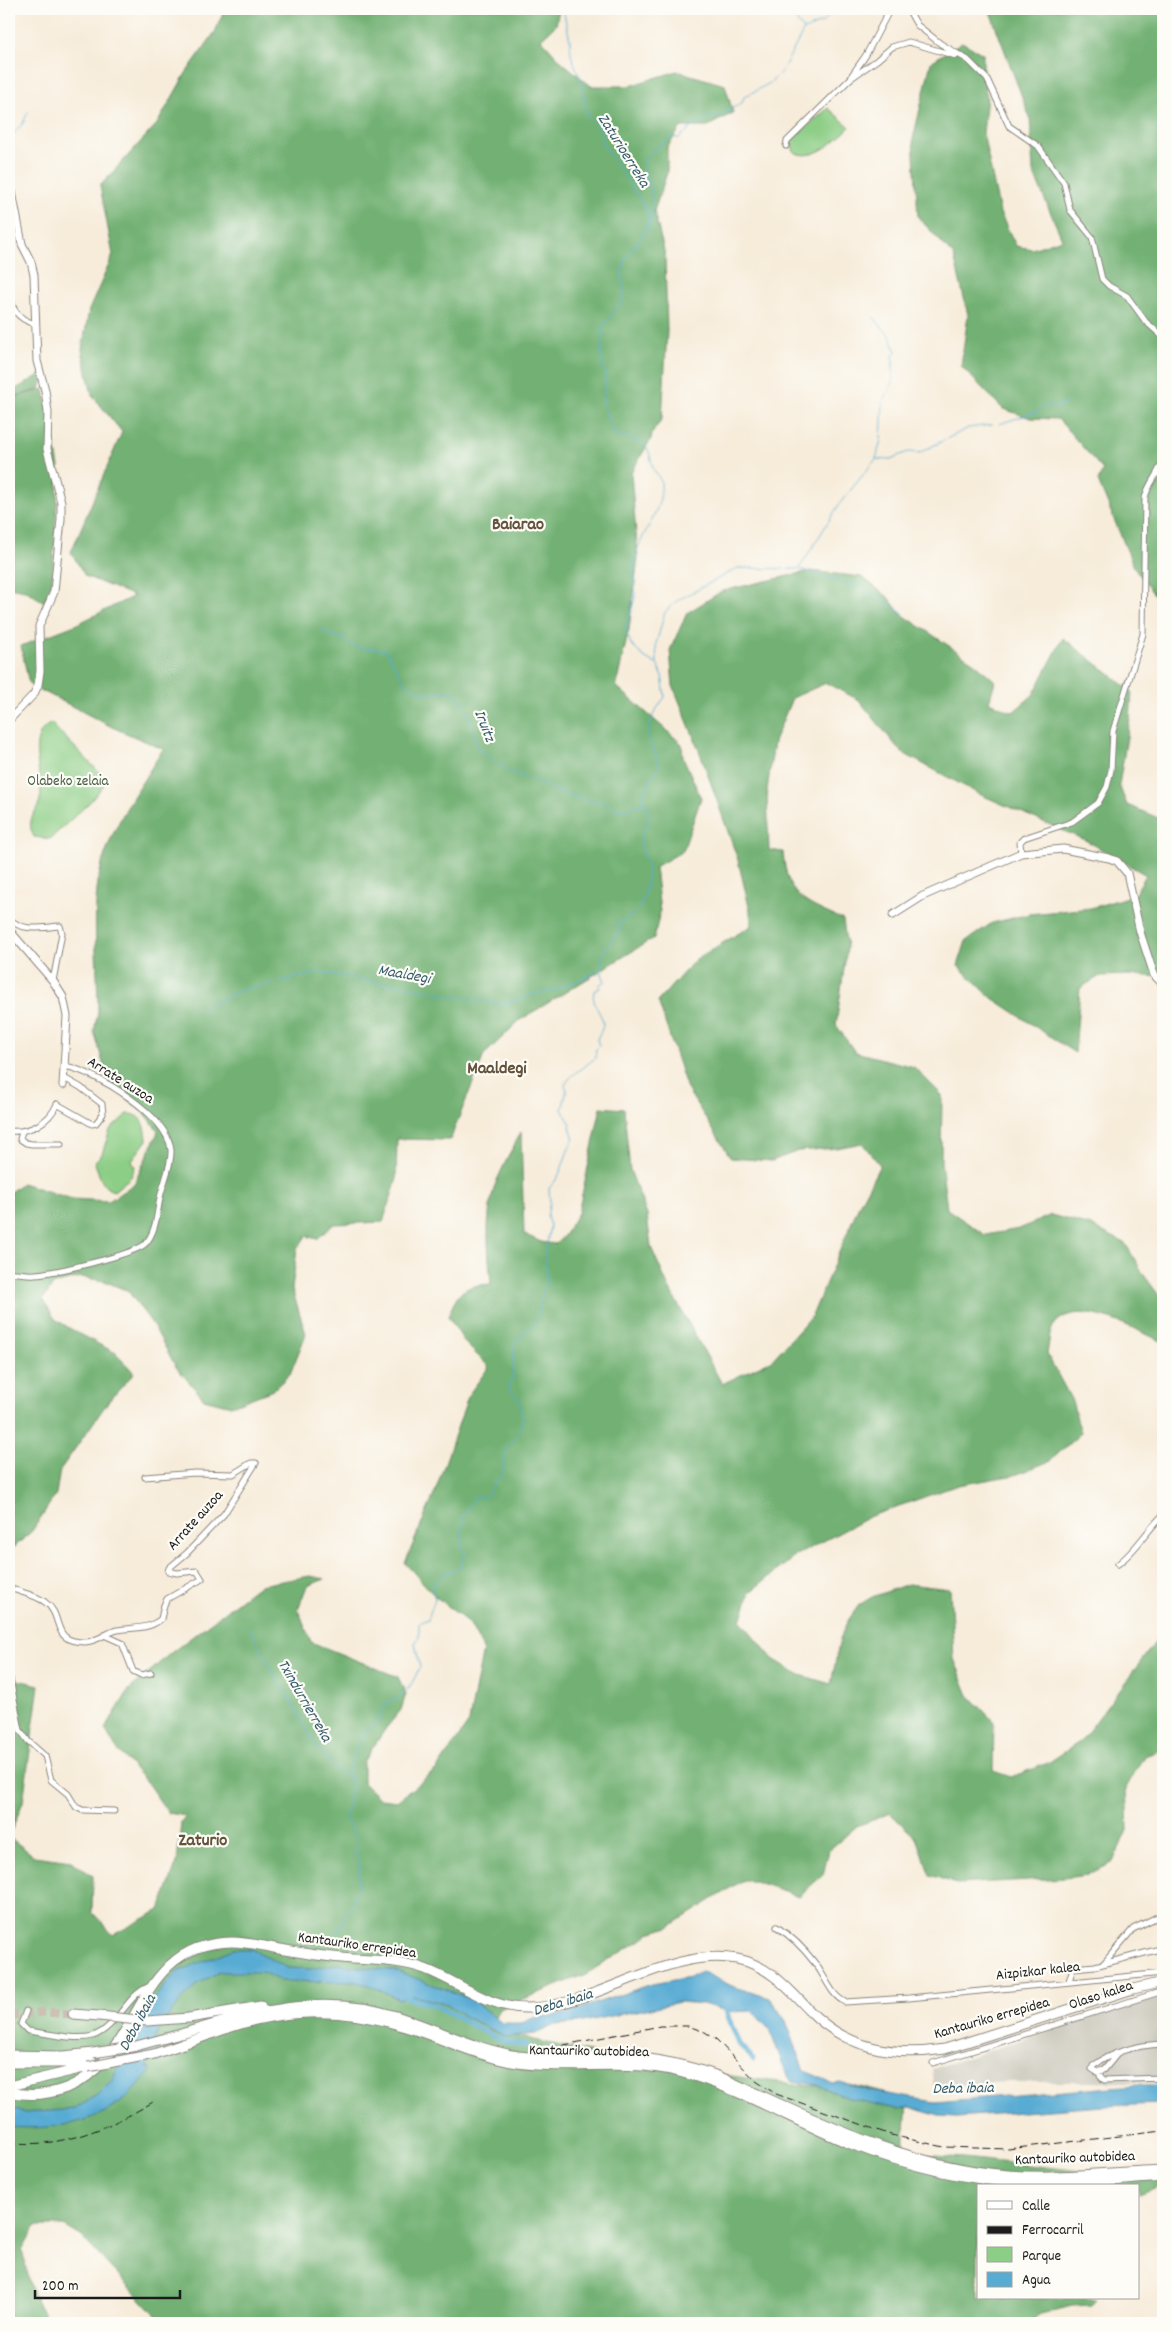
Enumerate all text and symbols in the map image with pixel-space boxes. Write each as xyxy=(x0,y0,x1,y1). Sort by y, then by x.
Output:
water label: Zaturioerreka xyxy=(591,110,656,194)
district label: Baiarao xyxy=(492,513,544,538)
water label: Iruitz xyxy=(467,707,501,746)
park label: Olabeko zelaia xyxy=(27,771,110,793)
water label: Maaldegi xyxy=(376,959,435,991)
street label: Arrate auzoa xyxy=(82,1052,158,1111)
district label: Maaldegi xyxy=(467,1057,527,1082)
street label: Arrate auzoa xyxy=(163,1485,230,1556)
water label: Txindurrierreka xyxy=(271,1655,338,1748)
district label: Zaturio xyxy=(179,1829,227,1854)
street label: Kantauriko errepidea xyxy=(296,1927,418,1965)
street label: Aizpizkar kalea xyxy=(995,1957,1082,1987)
street label: Olaso kalea xyxy=(1066,1975,1137,2017)
water label: Deba ibaia xyxy=(530,1983,597,2023)
water label: Deba ibaia xyxy=(113,1989,163,2055)
street label: Kantauriko errepidea xyxy=(932,1992,1053,2046)
street label: Kantauriko autobidea xyxy=(529,2040,650,2064)
water label: Deba ibaia xyxy=(932,2077,995,2101)
street label: Kantauriko autobidea xyxy=(1015,2146,1136,2172)
legend xyxy=(977,2184,1140,2300)
text: Calle xyxy=(1022,2196,1051,2218)
text: Ferrocarril xyxy=(1022,2220,1084,2242)
text: Parque xyxy=(1022,2246,1062,2268)
scale bar xyxy=(35,2267,180,2299)
text: Agua xyxy=(1022,2270,1051,2292)
text: 200 m xyxy=(42,2276,79,2298)

